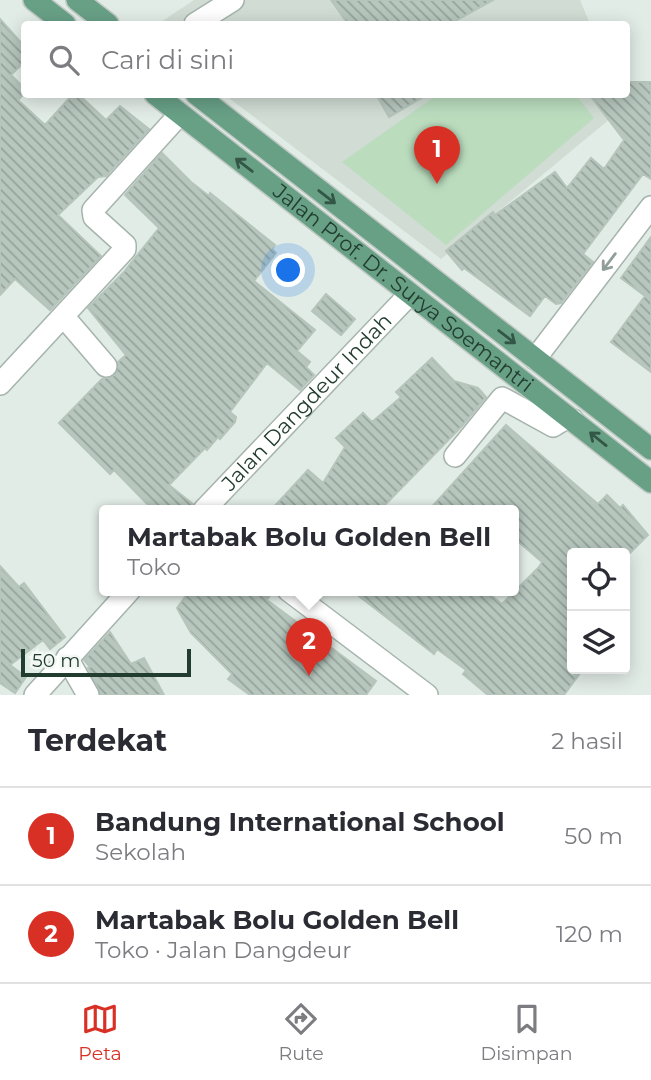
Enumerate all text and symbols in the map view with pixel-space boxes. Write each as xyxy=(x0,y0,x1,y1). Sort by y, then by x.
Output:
search box xyxy=(21,21,630,98)
icon: search xyxy=(45,41,83,79)
text: Cari di sini xyxy=(101,44,234,76)
pin: 1 xyxy=(414,126,460,184)
one-way arrow xyxy=(235,157,253,172)
street label: Jalan Prof. Dr. Surya Soemantri xyxy=(268,178,538,397)
one-way arrow xyxy=(318,189,336,204)
one-way arrow xyxy=(602,252,617,270)
your location xyxy=(271,253,305,287)
street label: Jalan Dangdeur Indah xyxy=(215,308,397,496)
one-way arrow xyxy=(497,329,515,344)
one-way arrow xyxy=(589,432,607,447)
popup xyxy=(99,505,519,596)
text: Martabak Bolu Golden Bell xyxy=(127,521,491,553)
map controls xyxy=(567,548,630,674)
button: locate xyxy=(567,548,630,611)
text: Toko xyxy=(127,553,181,581)
button: layers xyxy=(567,611,630,674)
pin: 2 xyxy=(286,618,332,676)
scale bar xyxy=(21,646,191,678)
text: 50 m xyxy=(32,649,80,672)
text: Terdekat xyxy=(28,722,167,759)
text: 2 hasil xyxy=(551,727,623,755)
text: Bandung International School xyxy=(95,806,505,838)
text: 1 xyxy=(46,822,56,850)
text: 50 m xyxy=(564,822,623,850)
text: Sekolah xyxy=(95,838,186,866)
text: Martabak Bolu Golden Bell xyxy=(95,904,459,936)
text: 2 xyxy=(44,920,58,948)
text: 120 m xyxy=(556,920,623,948)
text: Toko · Jalan Dangdeur xyxy=(95,936,351,964)
tab: Peta xyxy=(78,1000,122,1065)
tab: Rute xyxy=(278,1000,324,1065)
tab: Disimpan xyxy=(480,1000,573,1065)

